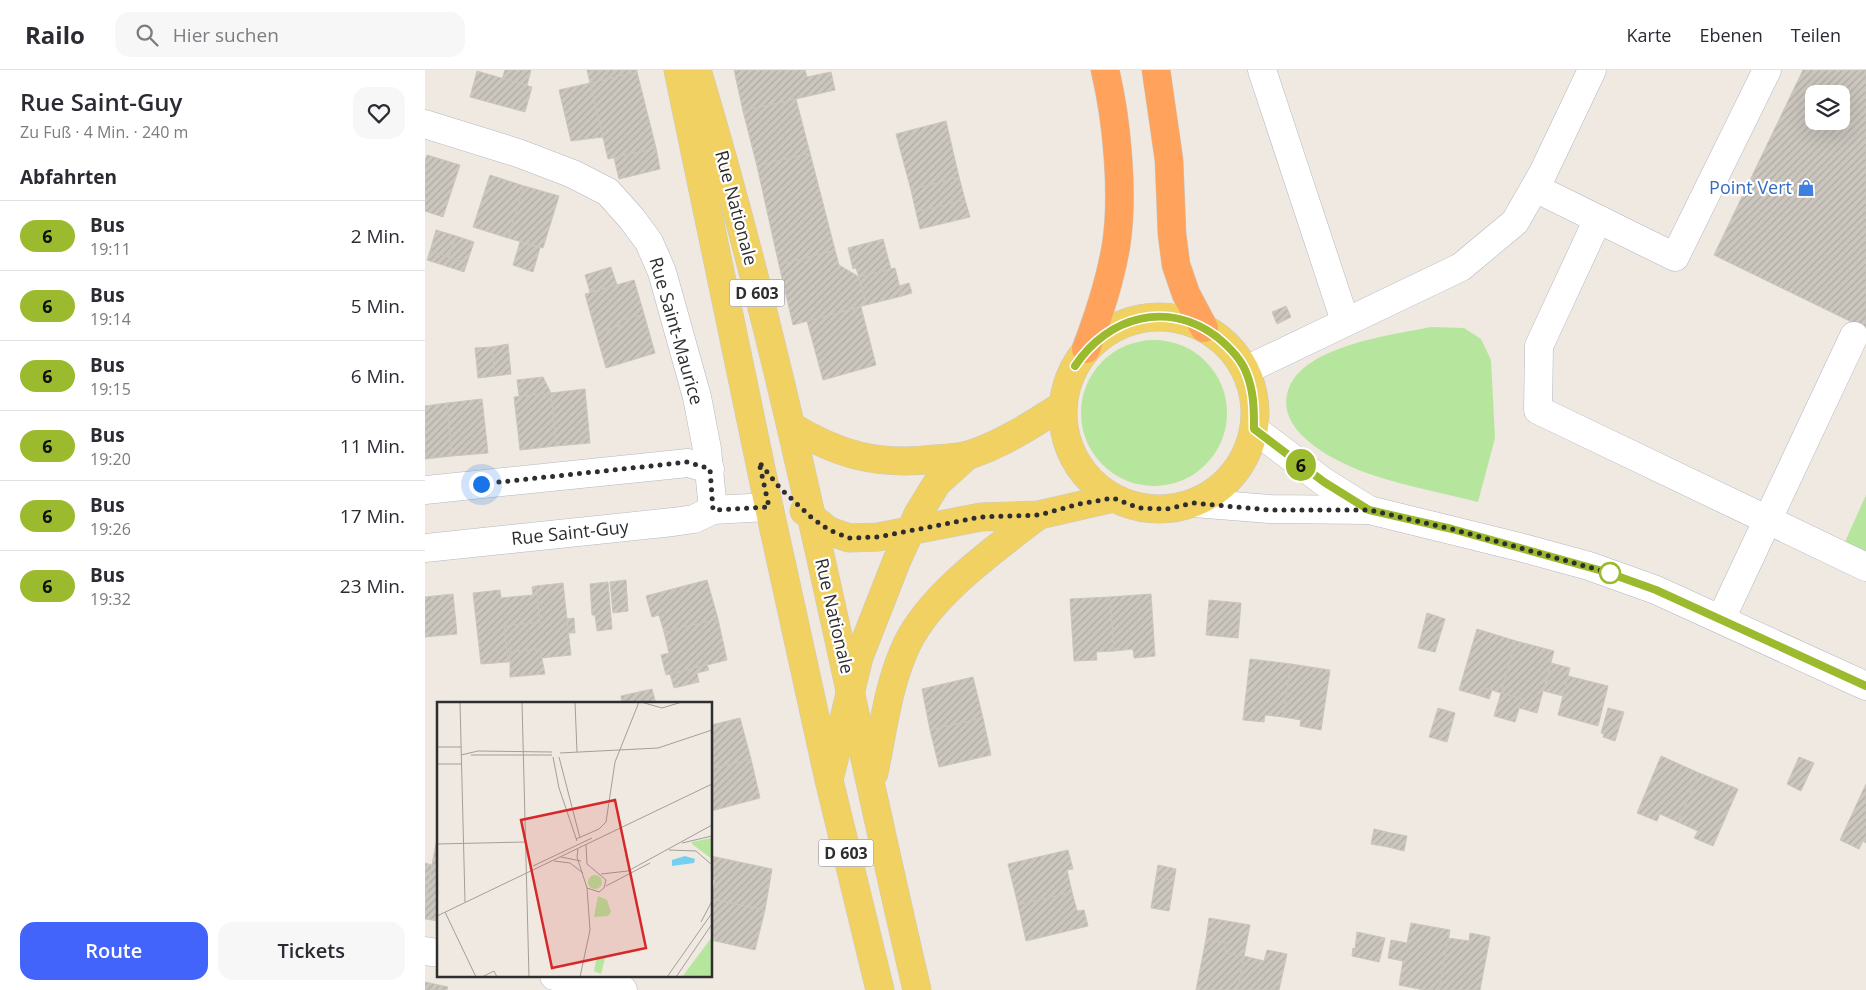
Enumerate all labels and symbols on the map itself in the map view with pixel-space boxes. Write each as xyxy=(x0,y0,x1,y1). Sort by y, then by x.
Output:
street label: Rue Nationale xyxy=(710,148,764,268)
place label: Point Vert xyxy=(1709,175,1792,199)
shop icon: Point Vert xyxy=(1796,178,1816,198)
street label: Rue Saint-Maurice xyxy=(644,254,710,407)
road number: D 603 xyxy=(729,280,785,307)
line badge: 6 xyxy=(1285,449,1317,481)
your location xyxy=(469,472,494,497)
street label: Rue Saint-Guy xyxy=(510,514,631,550)
street label: Rue Nationale xyxy=(810,556,860,676)
unlabelled marker xyxy=(1599,562,1621,584)
inset map xyxy=(437,702,713,978)
road number: D 603 xyxy=(819,840,873,866)

